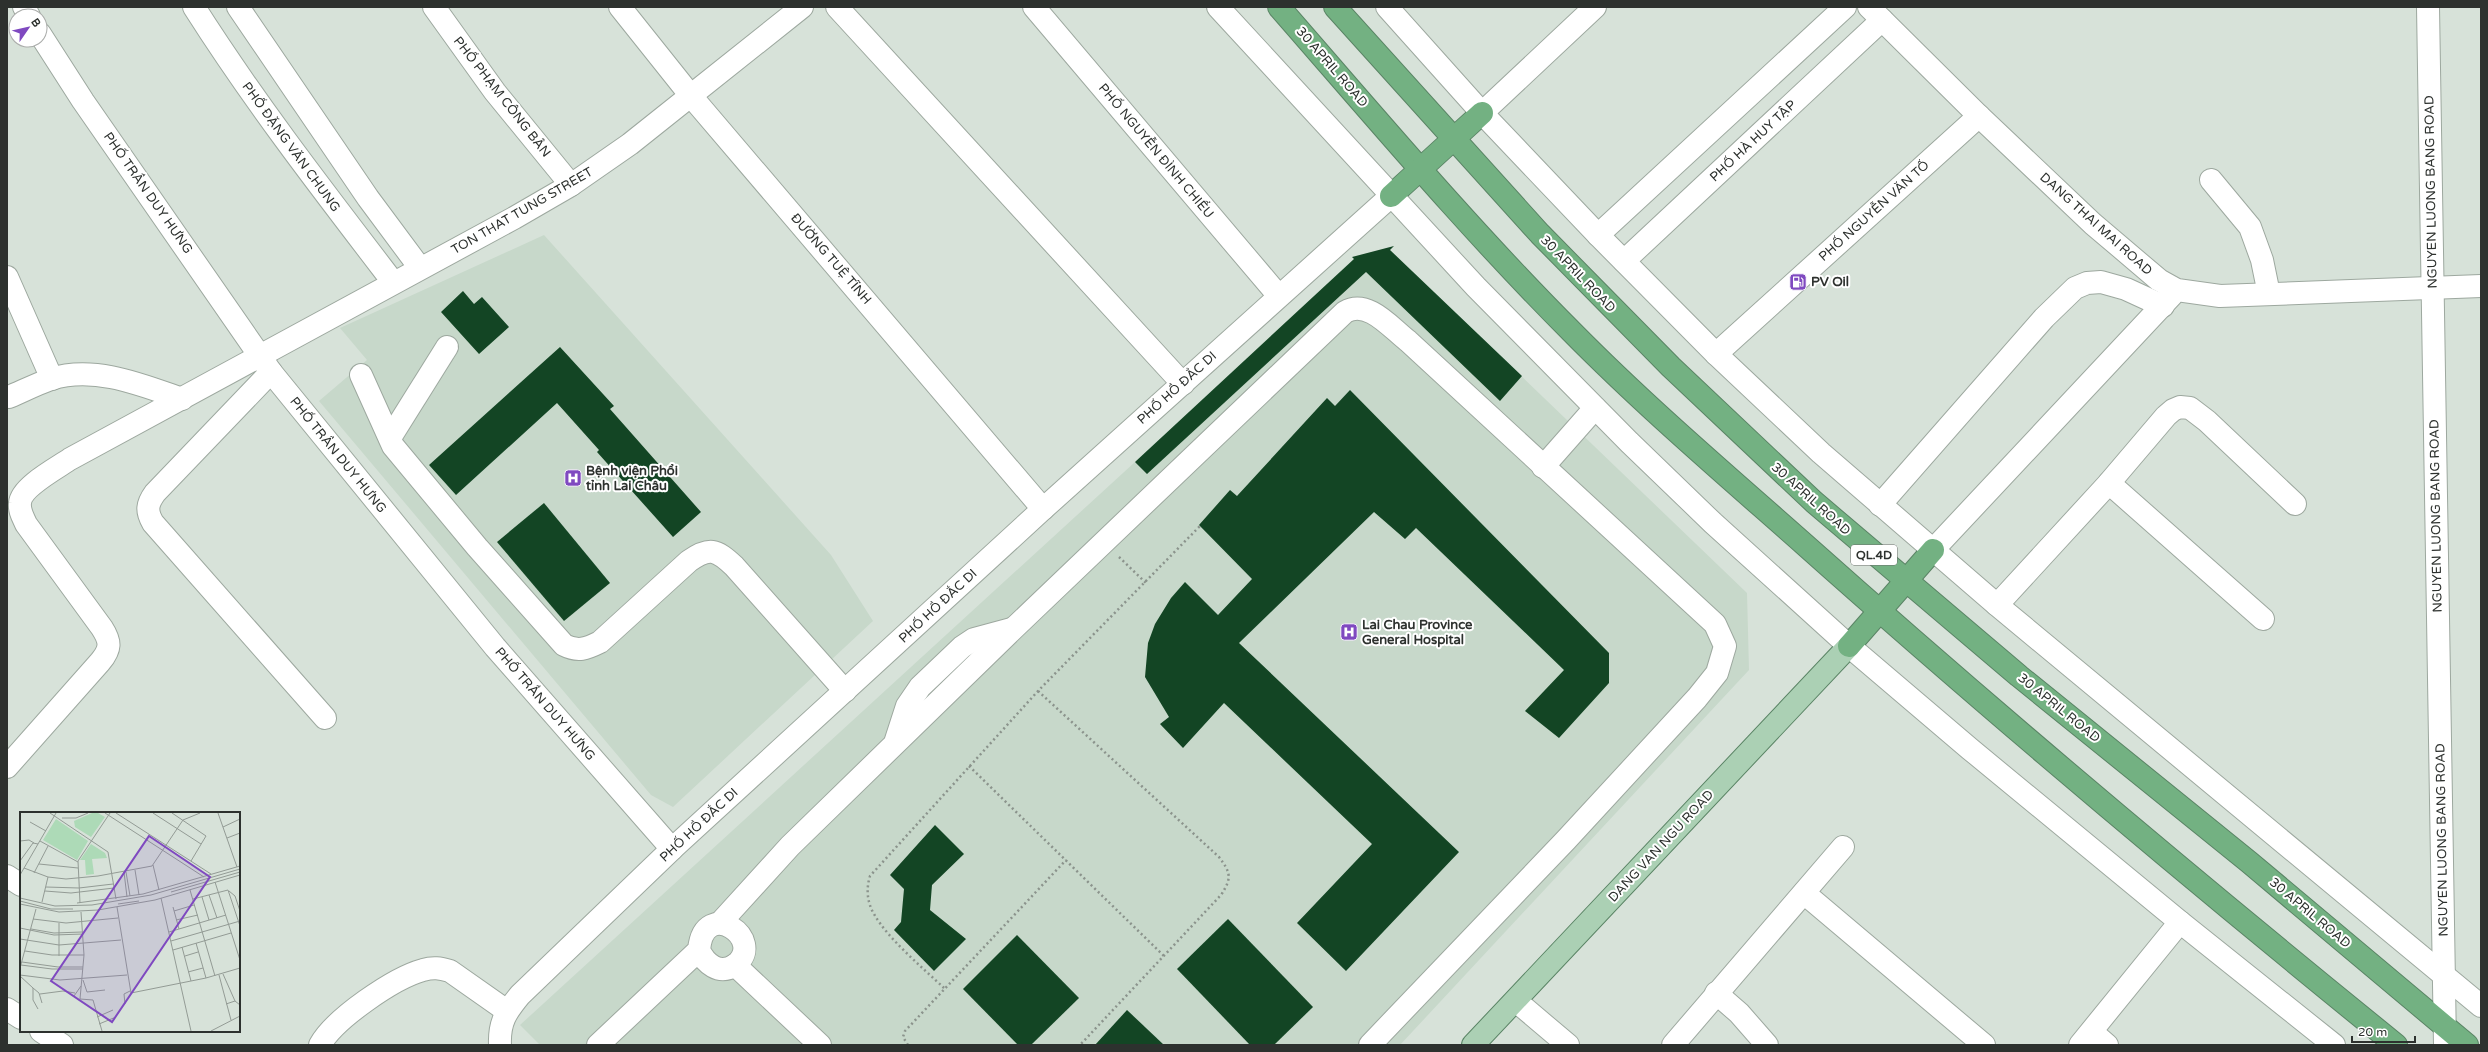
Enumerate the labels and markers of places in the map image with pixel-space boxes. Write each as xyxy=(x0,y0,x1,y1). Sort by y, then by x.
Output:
fuel station icon: PV Oil xyxy=(1788,272,1808,292)
place label: PV Oil xyxy=(1811,274,1849,290)
place label: Bệnh viện Phổi tỉnh Lai Châu xyxy=(585,463,678,494)
hospital icon: Bệnh viện Phổi tỉnh Lai Châu xyxy=(563,468,583,488)
place label: Lai Chau Province General Hospital xyxy=(1362,617,1473,648)
hospital icon: Lai Chau Province General Hospital xyxy=(1339,622,1359,642)

